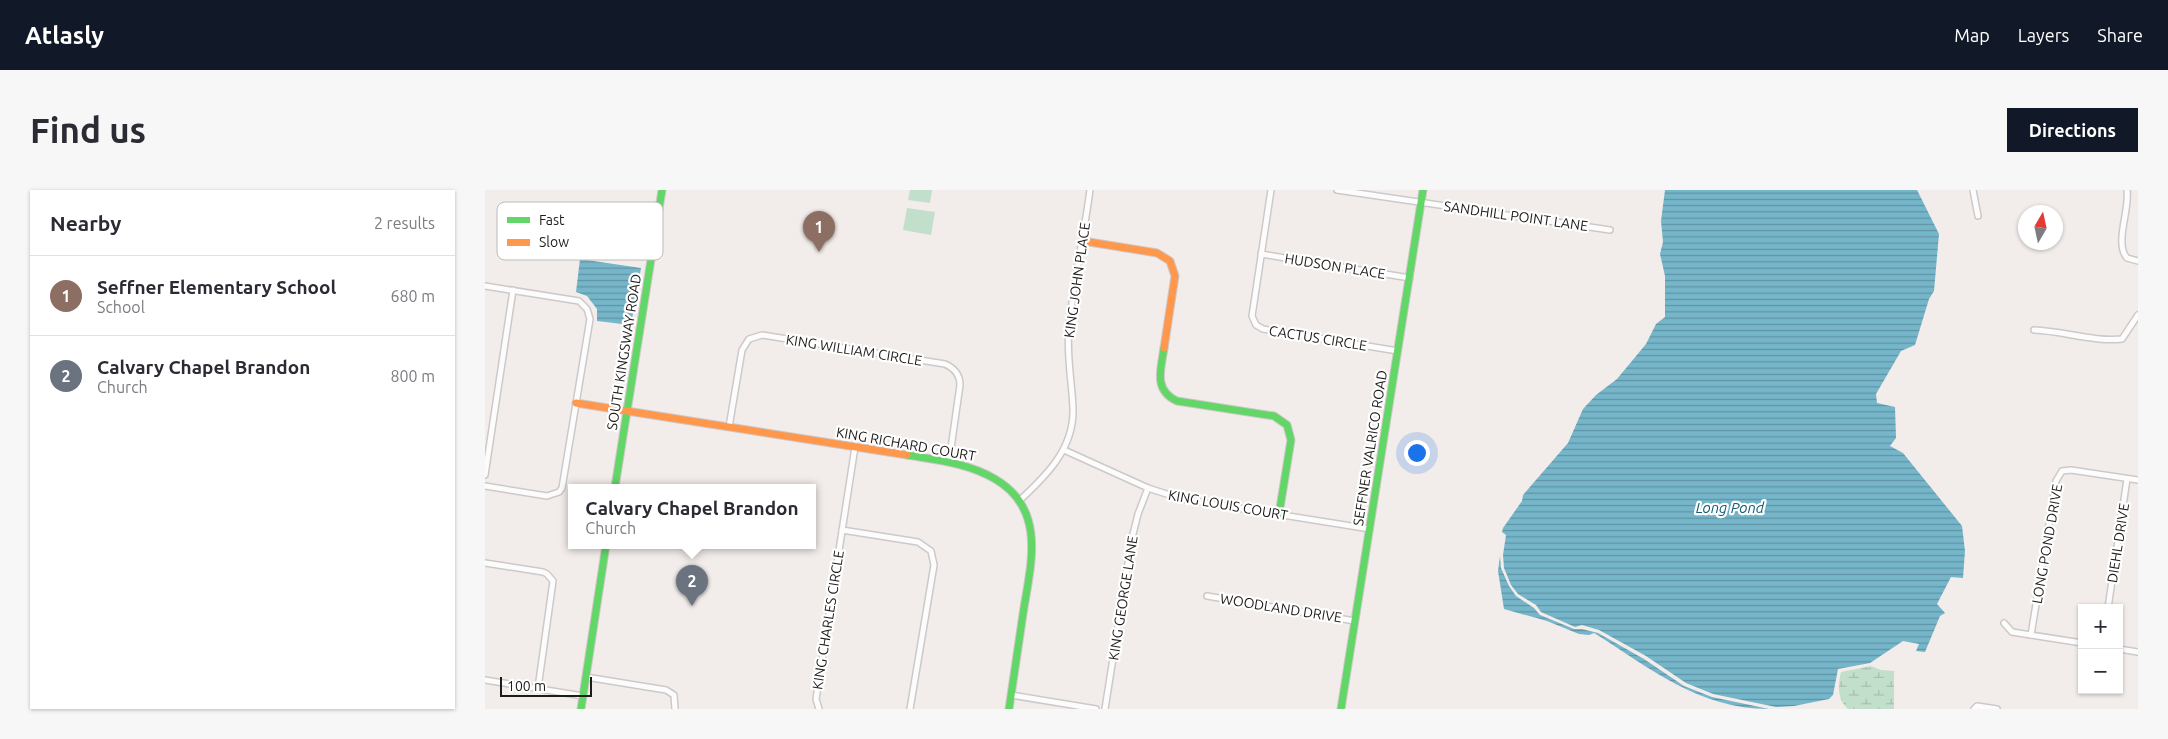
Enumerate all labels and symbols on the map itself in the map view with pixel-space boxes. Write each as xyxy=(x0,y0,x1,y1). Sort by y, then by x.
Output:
street label: SANDHILL POINT LANE xyxy=(1443,198,1589,234)
legend xyxy=(497,202,663,260)
north arrow xyxy=(2018,205,2063,250)
pin: 1 xyxy=(803,211,835,252)
text: Fast xyxy=(539,212,565,228)
street label: KING JOHN PLACE xyxy=(1061,221,1093,339)
text: Slow xyxy=(539,234,569,250)
street label: HUDSON PLACE xyxy=(1283,250,1387,282)
street label: SOUTH KINGSWAY ROAD xyxy=(604,273,644,431)
street label: CACTUS CIRCLE xyxy=(1268,322,1368,354)
street label: KING WILLIAM CIRCLE xyxy=(785,331,923,369)
street label: SEFFNER VALRICO ROAD xyxy=(1350,369,1390,527)
street label: KING RICHARD COURT xyxy=(835,424,977,464)
your location xyxy=(1404,440,1430,466)
street label: LONG POND DRIVE xyxy=(2029,483,2065,605)
street label: KING LOUIS COURT xyxy=(1167,487,1289,523)
water label: Long Pond xyxy=(1696,499,1765,516)
street label: DIEHL DRIVE xyxy=(2104,502,2132,584)
street label: KING GEORGE LANE xyxy=(1105,534,1141,661)
street label: KING CHARLES CIRCLE xyxy=(809,549,847,691)
pin: 2 xyxy=(676,565,708,606)
street label: WOODLAND DRIVE xyxy=(1219,590,1343,626)
scale bar xyxy=(500,674,593,697)

